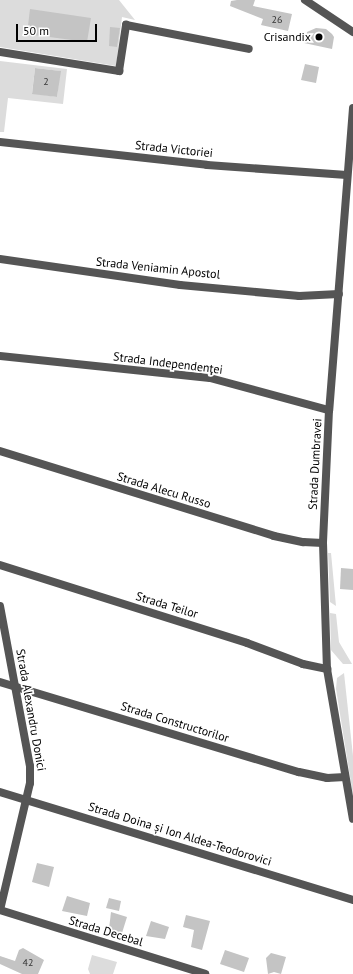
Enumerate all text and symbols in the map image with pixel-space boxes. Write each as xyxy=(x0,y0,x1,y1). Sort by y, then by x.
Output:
house number: 26 xyxy=(272,14,282,26)
scale bar xyxy=(18,16,99,42)
text: 50 m xyxy=(23,23,49,38)
place label: Crisandix xyxy=(264,30,311,44)
marker: Crisandix xyxy=(314,32,324,42)
house number: 2 xyxy=(43,76,49,88)
street label: Strada Victoriei xyxy=(134,138,214,160)
street label: Strada Veniamin Apostol xyxy=(95,254,221,282)
street label: Strada Independenţei xyxy=(112,349,224,377)
street label: Strada Dumbravei xyxy=(305,418,325,510)
street label: Strada Alecu Russo xyxy=(115,469,213,511)
street label: Strada Teilor xyxy=(134,589,200,621)
street label: Strada Alexandru Donici xyxy=(13,648,49,772)
street label: Strada Constructorilor xyxy=(119,699,231,745)
street label: Strada Doina și Ion Aldea-Teodorovici xyxy=(86,799,274,869)
street label: Strada Decebal xyxy=(67,913,145,949)
house number: 42 xyxy=(23,957,33,969)

